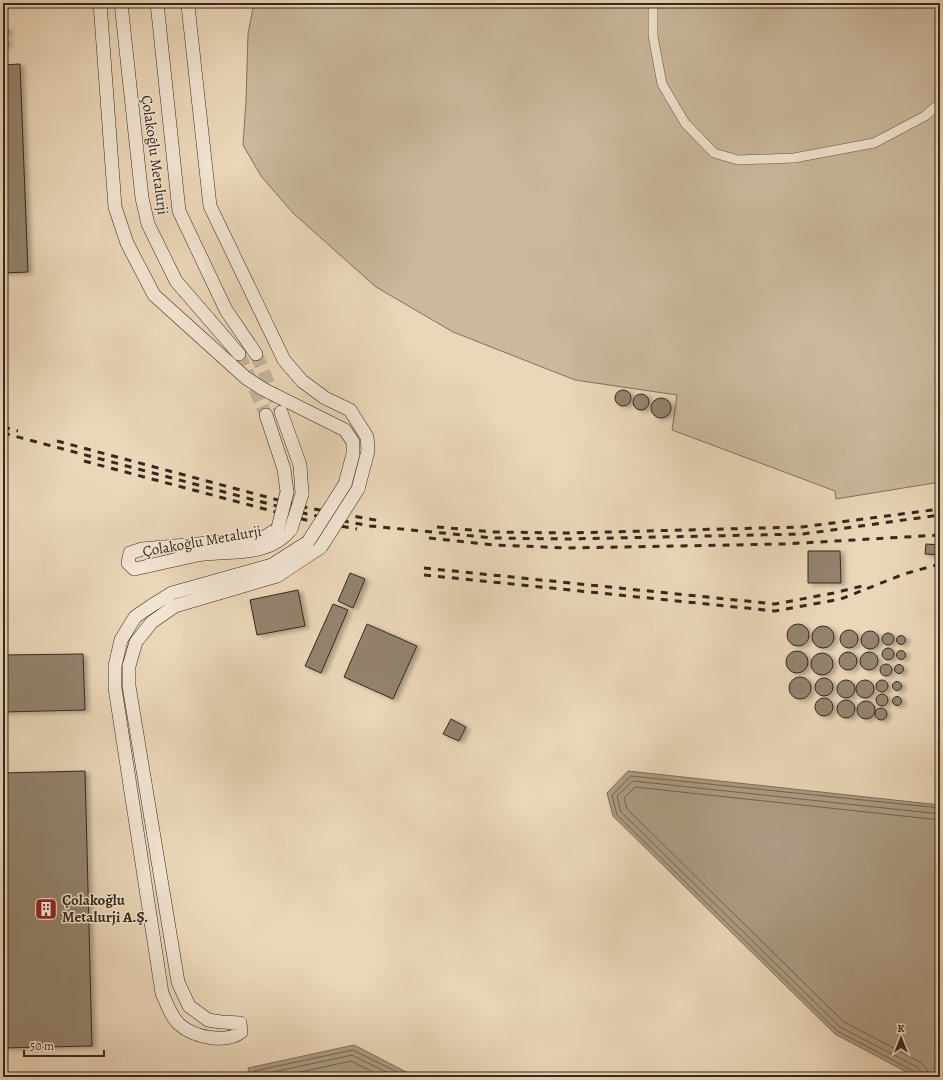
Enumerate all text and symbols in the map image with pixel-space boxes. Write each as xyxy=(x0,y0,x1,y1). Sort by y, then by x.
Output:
street label: Çolakoğlu Metalurji xyxy=(137,94,173,216)
street label: Çolakoğlu Metalurji xyxy=(141,521,263,561)
place label: Çolakoğlu Metalurji A.Ş. xyxy=(62,890,148,927)
building icon: Çolakoğlu Metalurji A.Ş. xyxy=(33,896,59,922)
north arrow xyxy=(881,1018,921,1058)
text: K xyxy=(897,1021,905,1036)
scale bar xyxy=(24,1032,104,1058)
text: 50 m xyxy=(30,1038,54,1054)

